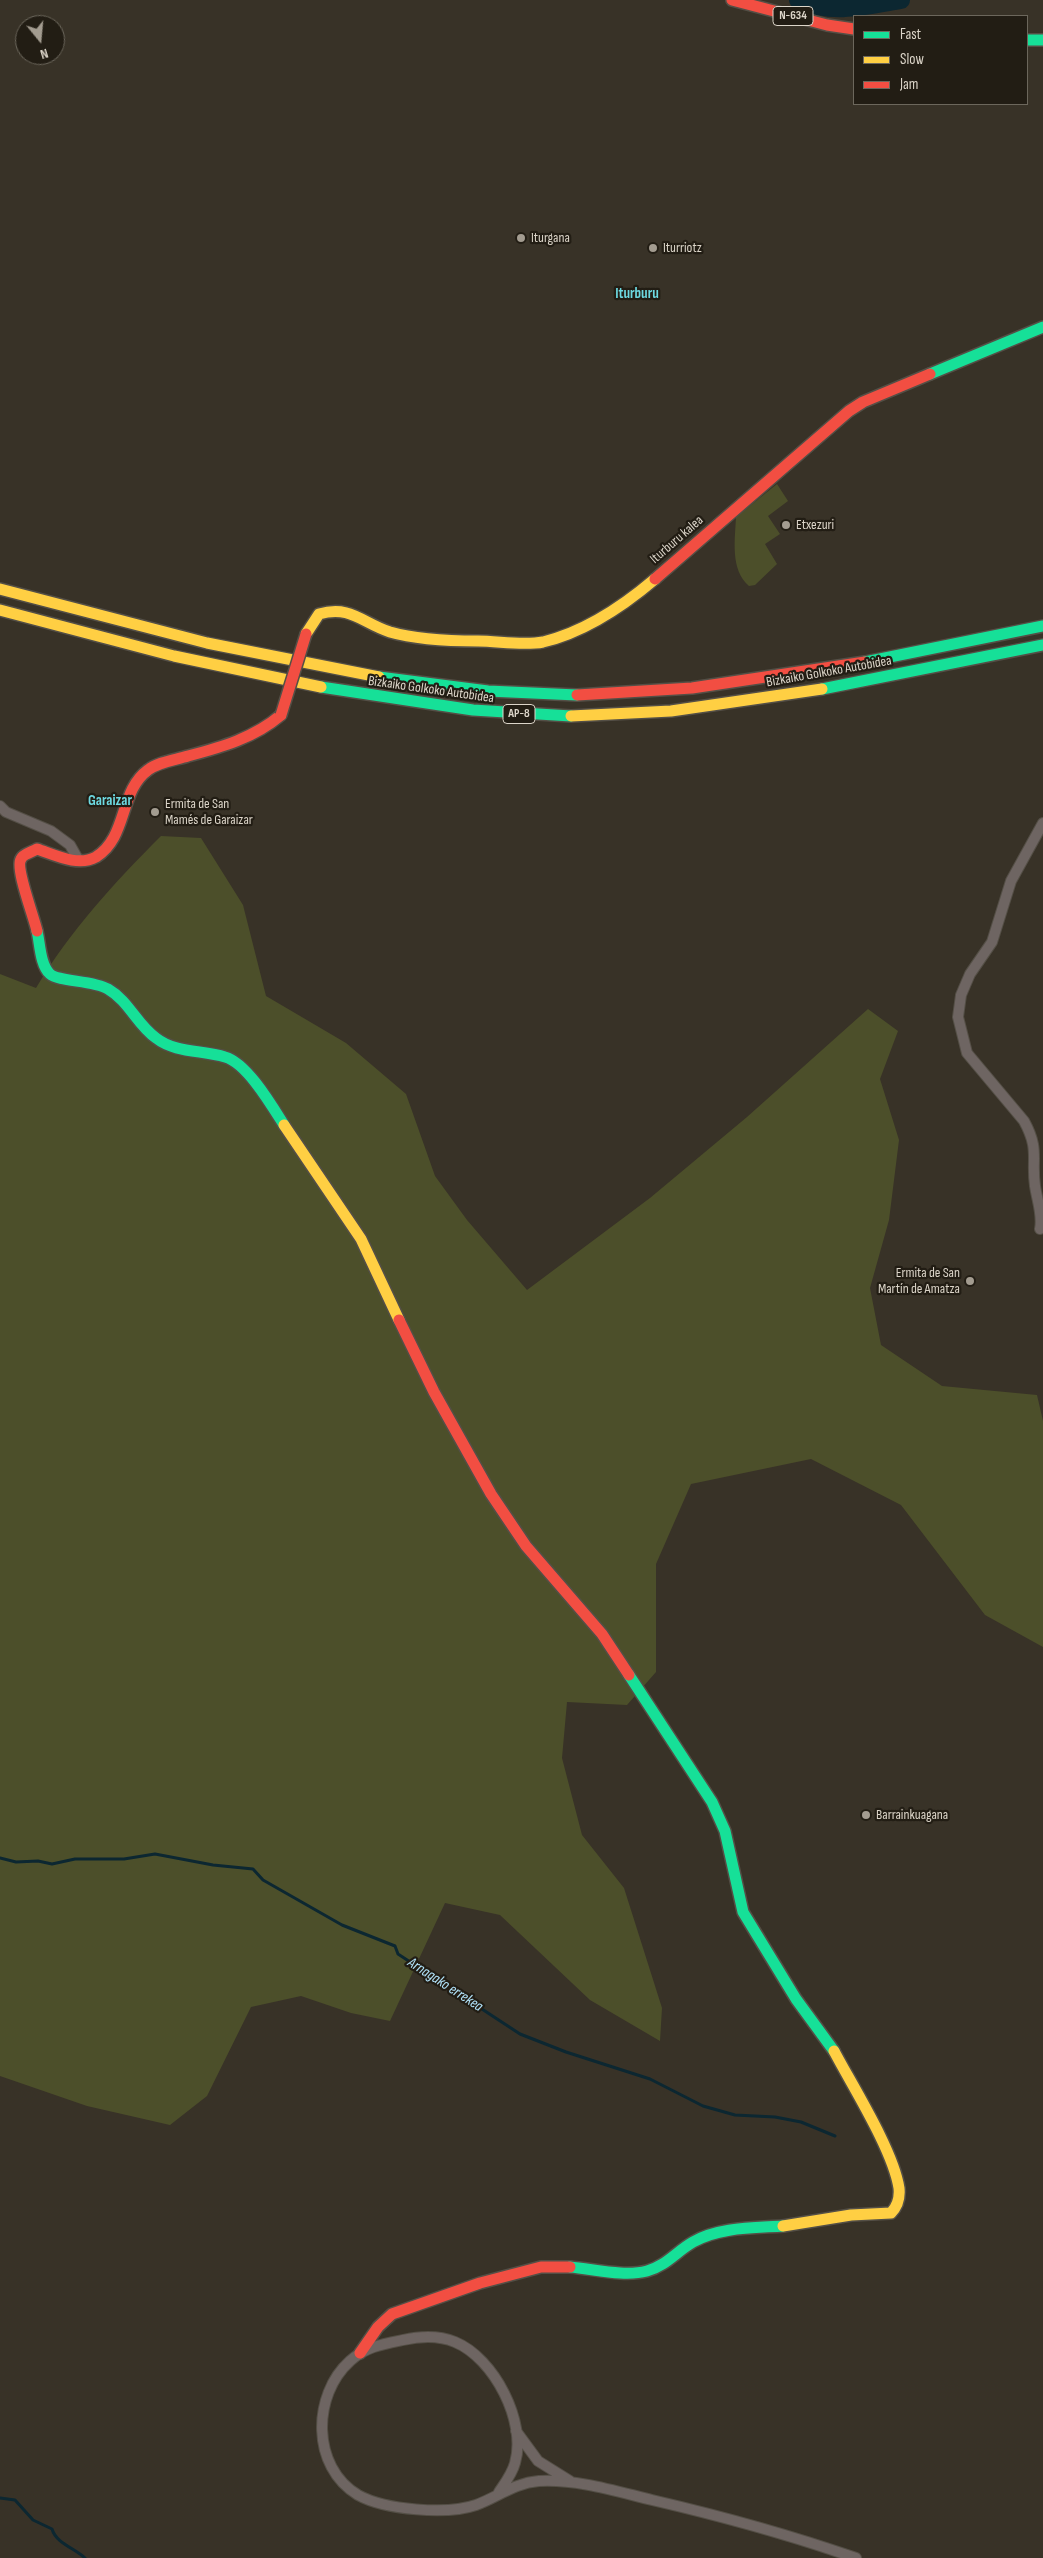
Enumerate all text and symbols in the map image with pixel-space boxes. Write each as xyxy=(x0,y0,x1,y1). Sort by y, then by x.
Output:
road number: N-634 xyxy=(773,7,813,26)
north arrow xyxy=(15,15,65,65)
legend xyxy=(853,15,1028,105)
text: Fast xyxy=(900,25,921,44)
text: N xyxy=(38,45,50,63)
text: Slow xyxy=(900,50,924,69)
text: Jam xyxy=(900,75,918,94)
place label: Iturgana xyxy=(531,230,570,246)
marker: Iturgana xyxy=(515,232,527,244)
place label: Iturriotz xyxy=(663,240,702,256)
marker: Iturriotz xyxy=(647,242,659,254)
district label: Iturburu xyxy=(615,285,659,303)
street label: Iturburu kalea xyxy=(647,512,707,568)
place label: Etxezuri xyxy=(796,517,834,533)
marker: Etxezuri xyxy=(780,519,792,531)
street label: Bizkaiko Golkoko Autobidea xyxy=(765,653,893,691)
street label: Bizkaiko Golkoko Autobidea xyxy=(367,673,495,707)
road number: AP-8 xyxy=(503,704,535,724)
district label: Garaizar xyxy=(88,792,132,810)
place label: Ermita de San Mamés de Garaizar xyxy=(165,796,253,829)
marker: Ermita de San Mamés de Garaizar xyxy=(149,806,161,818)
place label: Ermita de San Martín de Amatza xyxy=(878,1265,960,1298)
marker: Ermita de San Martín de Amatza xyxy=(964,1275,976,1287)
place label: Barrainkuagana xyxy=(876,1807,948,1823)
marker: Barrainkuagana xyxy=(860,1809,872,1821)
water label: Arnagako errekea xyxy=(404,1954,486,2016)

